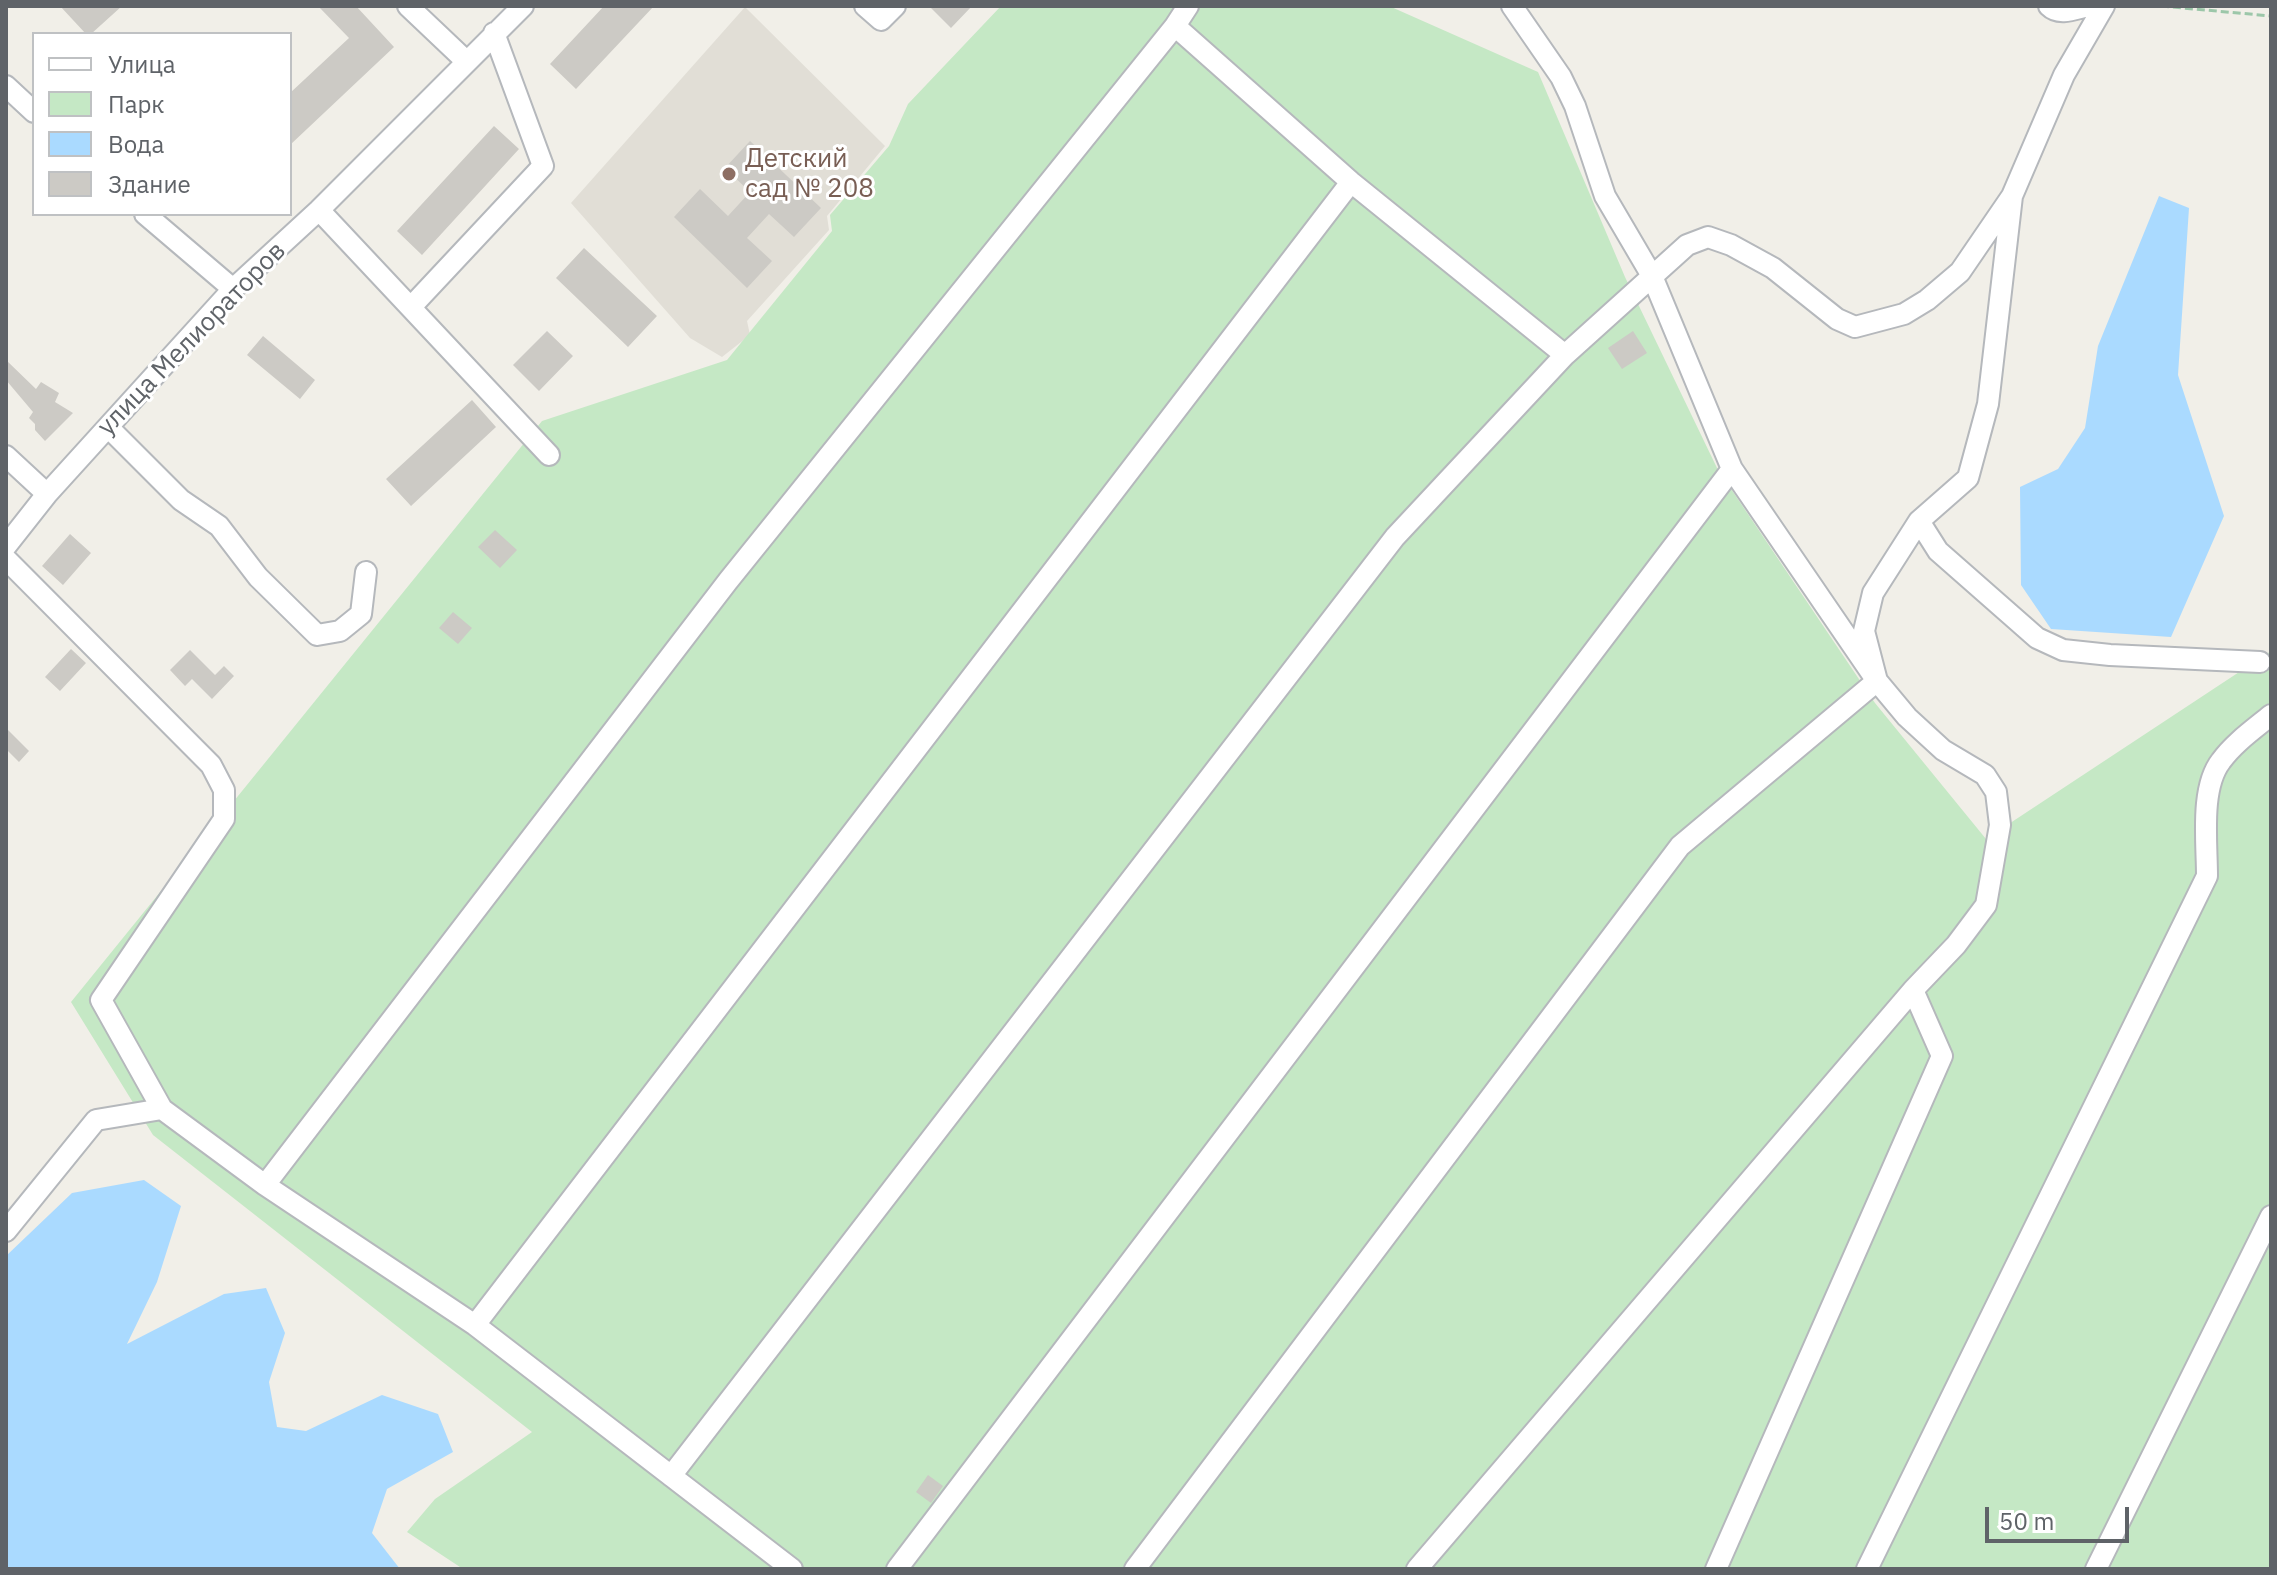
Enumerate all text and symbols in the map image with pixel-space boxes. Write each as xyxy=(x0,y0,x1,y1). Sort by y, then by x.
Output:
legend xyxy=(32,32,292,216)
text: Улица xyxy=(108,48,176,80)
text: Парк xyxy=(108,88,165,120)
text: Вода xyxy=(108,128,164,160)
place label: Детский сад № 208 xyxy=(745,143,874,204)
marker: Детский сад № 208 xyxy=(720,165,738,183)
text: Здание xyxy=(108,168,191,200)
street label: улица Мелиораторов xyxy=(91,236,293,442)
scale bar xyxy=(1989,1491,2133,1541)
text: 50 m xyxy=(1999,1505,2054,1537)

